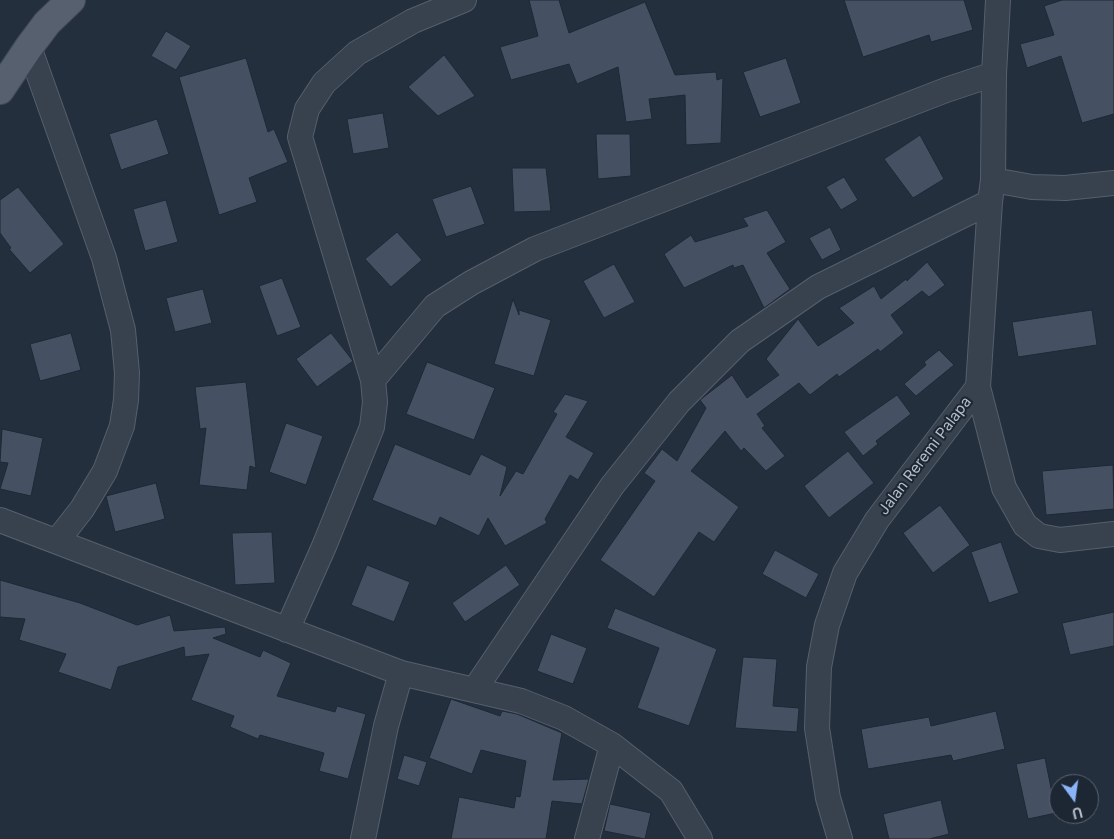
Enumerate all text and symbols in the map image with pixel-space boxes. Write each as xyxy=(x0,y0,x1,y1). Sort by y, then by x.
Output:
street label: Jalan Reremi Palapa xyxy=(875,393,975,519)
north arrow xyxy=(1049,774,1099,824)
text: U xyxy=(1070,804,1085,823)

